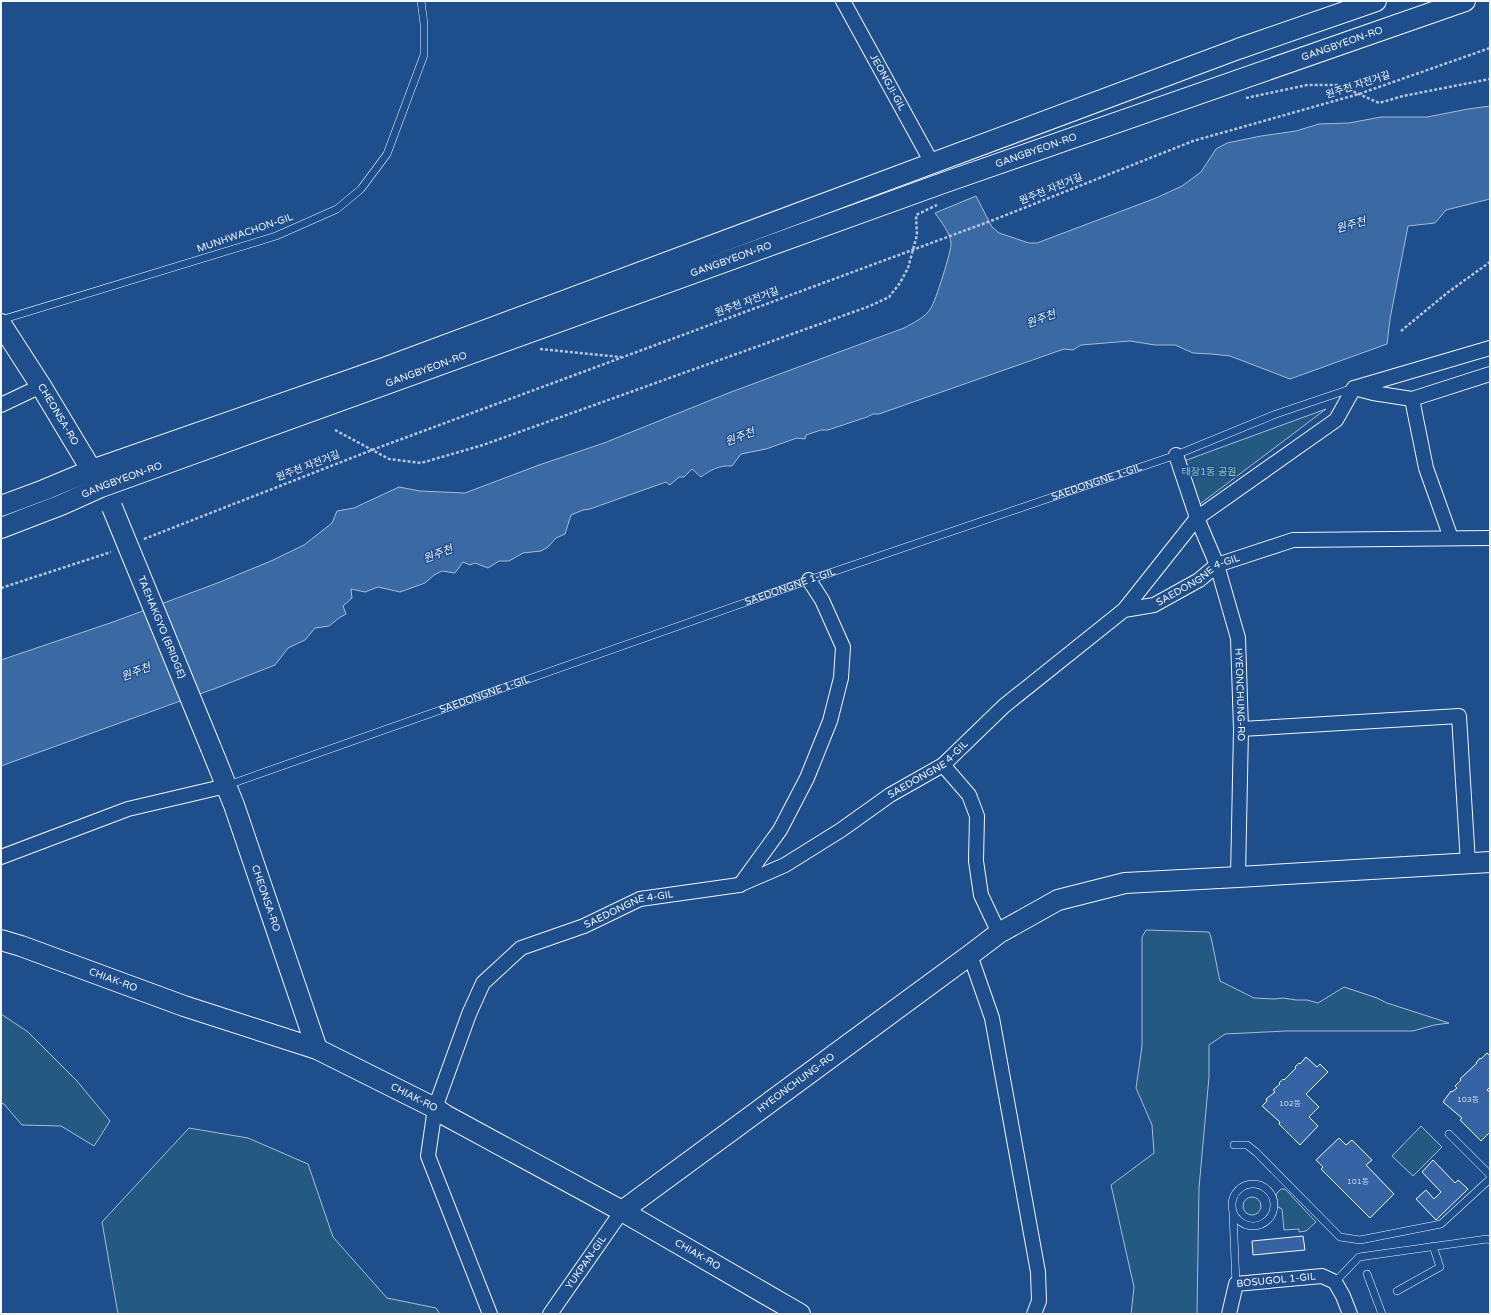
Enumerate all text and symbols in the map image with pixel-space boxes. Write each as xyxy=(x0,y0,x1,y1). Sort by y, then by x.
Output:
street label: GANGBYEON-RO xyxy=(1300,24,1384,64)
street label: JEONGJI-GIL xyxy=(867,52,908,113)
street label: 원주천 자전거길 xyxy=(1324,69,1392,101)
street label: GANGBYEON-RO xyxy=(994,131,1079,170)
street label: 원주천 자전거길 xyxy=(1018,171,1084,207)
street label: MUNHWACHON-GIL xyxy=(195,211,295,255)
water label: 원주천 xyxy=(1335,214,1369,235)
street label: GANGBYEON-RO xyxy=(689,239,773,280)
street label: 원주천 자전거길 xyxy=(713,285,781,319)
water label: 원주천 xyxy=(1024,307,1059,331)
street label: GANGBYEON-RO xyxy=(384,349,469,390)
street label: CHEONSA-RO xyxy=(35,381,81,448)
water label: 원주천 xyxy=(723,425,758,449)
street label: 원주천 자전거길 xyxy=(275,448,341,484)
street label: GANGBYEON-RO xyxy=(80,459,164,501)
street label: SAEDONGNE 1-GIL xyxy=(1050,461,1144,503)
park label: 태장1동 공원 xyxy=(1182,466,1236,478)
water label: 원주천 xyxy=(421,542,456,566)
street label: SAEDONGNE 4-GIL xyxy=(1154,552,1241,609)
street label: SAEDONGNE 1-GIL xyxy=(743,565,837,608)
street label: TAEHAKGYO (BRIDGE) xyxy=(135,574,188,680)
street label: HYEONCHUNG-RO xyxy=(1232,648,1247,741)
water label: 원주천 xyxy=(119,660,154,684)
street label: SAEDONGNE 1-GIL xyxy=(438,673,531,716)
street label: SAEDONGNE 4-GIL xyxy=(886,738,971,801)
street label: CHEONSA-RO xyxy=(249,863,283,933)
street label: SAEDONGNE 4-GIL xyxy=(582,888,674,931)
street label: CHIAK-RO xyxy=(87,965,139,994)
street label: HYEONCHUNG-RO xyxy=(755,1050,837,1116)
street label: CHIAK-RO xyxy=(389,1081,440,1114)
house number: 103동 xyxy=(1457,1095,1479,1104)
house number: 102동 xyxy=(1279,1099,1301,1108)
house number: 101동 xyxy=(1347,1177,1369,1186)
street label: YUKPAN-GIL xyxy=(563,1233,609,1292)
street label: CHIAK-RO xyxy=(672,1237,722,1273)
street label: BOSUGOL 1-GIL xyxy=(1236,1271,1316,1290)

